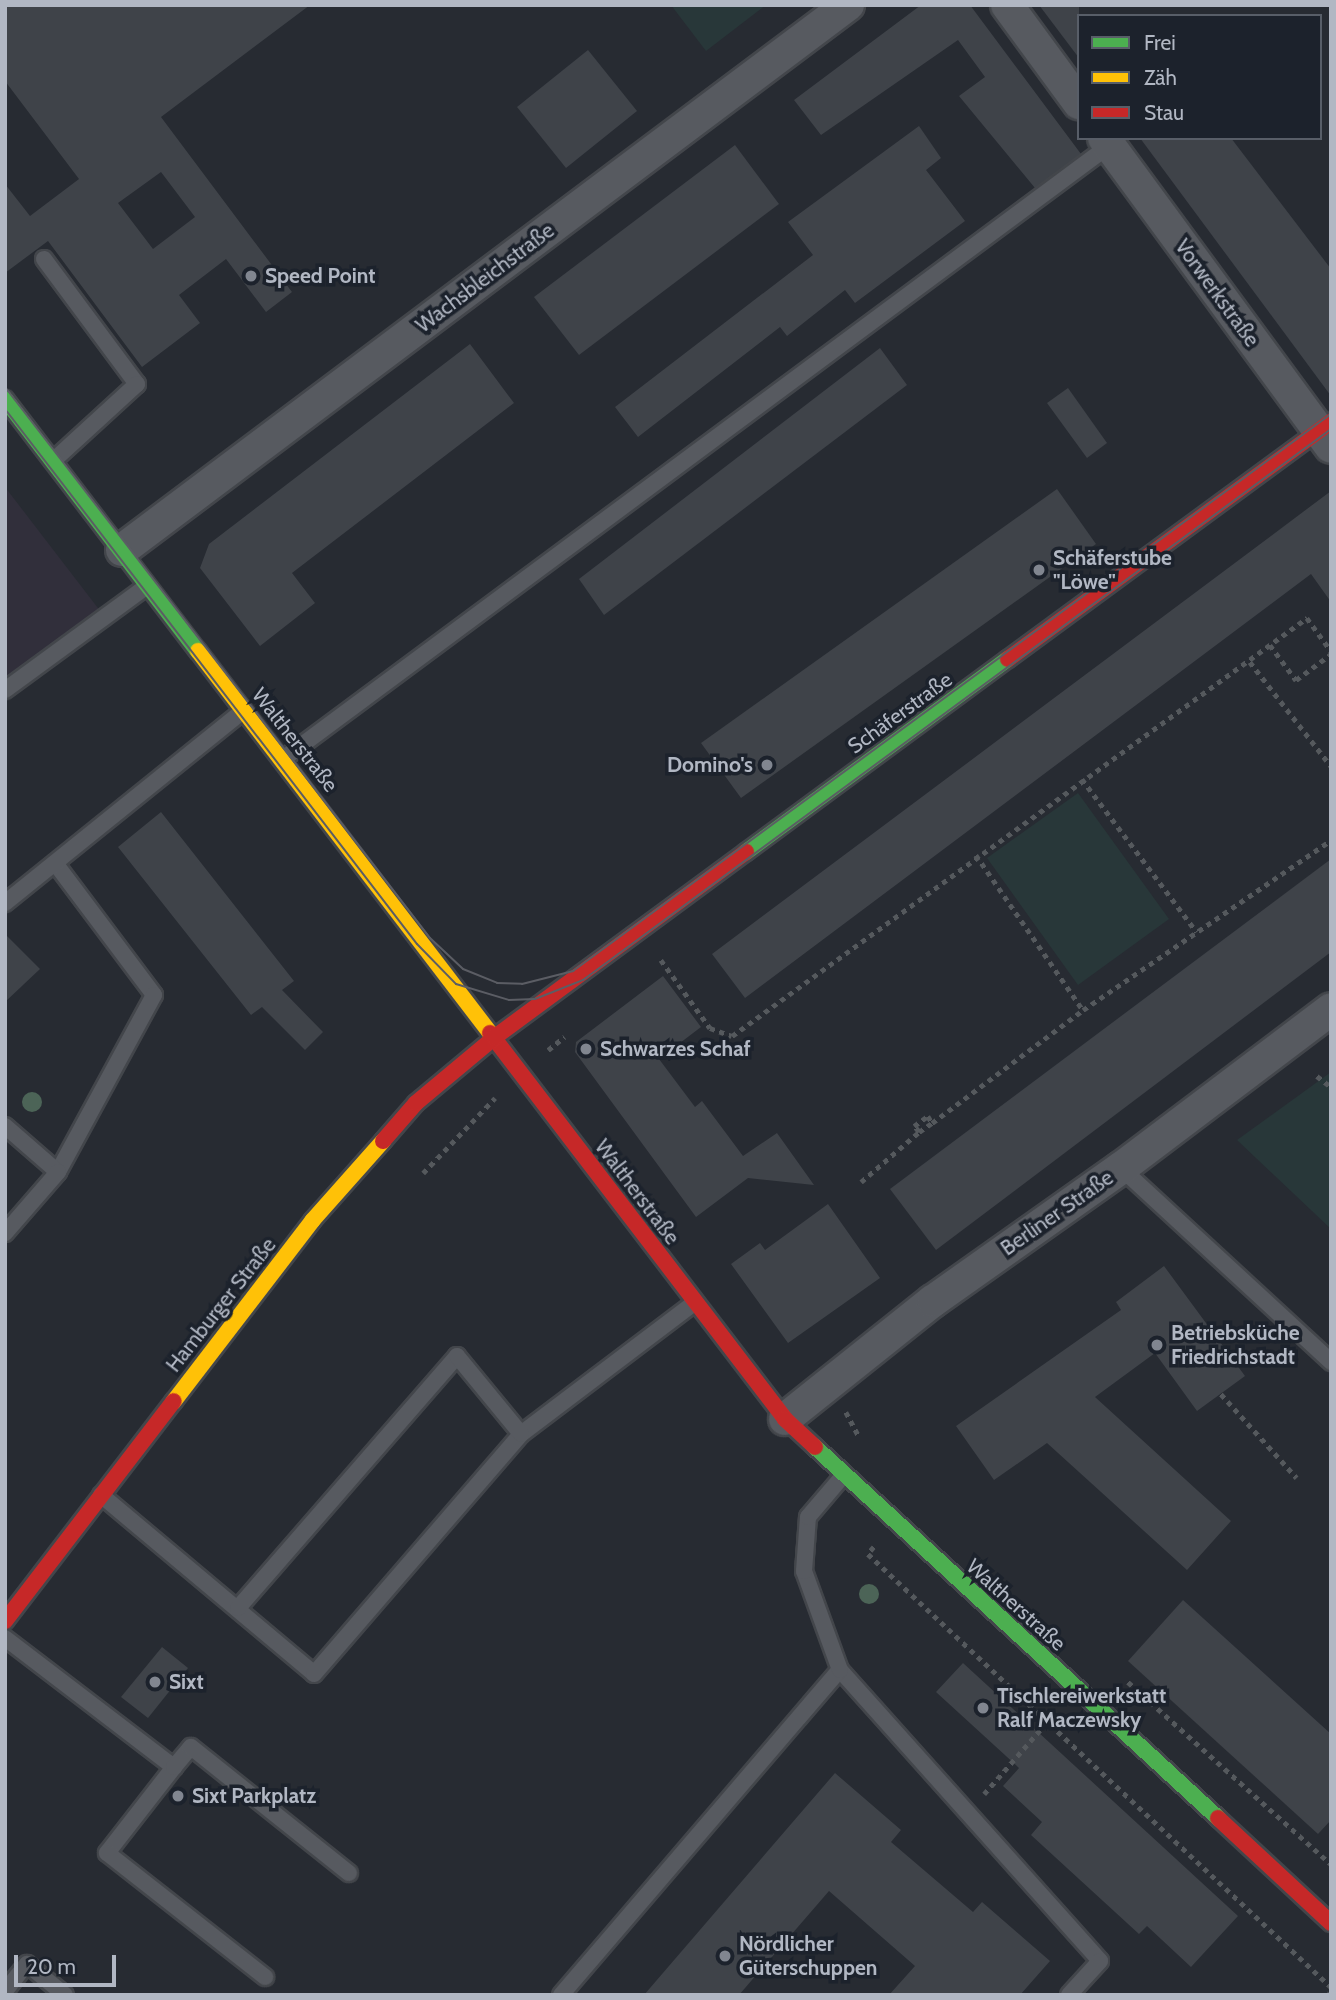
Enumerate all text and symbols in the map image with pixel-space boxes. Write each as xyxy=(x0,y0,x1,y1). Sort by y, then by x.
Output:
legend xyxy=(1077,14,1322,140)
text: Frei xyxy=(1144,30,1176,55)
text: Zäh xyxy=(1144,65,1177,90)
text: Stau xyxy=(1144,100,1184,125)
street label: Wachsbleichstraße xyxy=(411,218,559,338)
street label: Vorwerkstraße xyxy=(1170,234,1264,352)
place label: Speed Point xyxy=(265,263,375,289)
marker: Speed Point xyxy=(243,268,259,284)
place label: Schäferstube "Löwe" xyxy=(1053,545,1172,595)
marker: Schäferstube "Löwe" xyxy=(1031,562,1047,578)
street label: Schäferstraße xyxy=(843,667,957,759)
street label: Waltherstraße xyxy=(247,683,343,797)
place label: Domino's xyxy=(667,752,753,778)
marker: Domino's xyxy=(759,757,775,773)
place label: Schwarzes Schaf xyxy=(600,1036,751,1062)
marker: Schwarzes Schaf xyxy=(578,1041,594,1057)
street label: Waltherstraße xyxy=(589,1135,685,1249)
street label: Berliner Straße xyxy=(996,1165,1118,1261)
street label: Hamburger Straße xyxy=(161,1233,281,1377)
place label: Betriebsküche Friedrichstadt xyxy=(1171,1320,1300,1370)
marker: Betriebsküche Friedrichstadt xyxy=(1149,1337,1165,1353)
street label: Waltherstraße xyxy=(961,1554,1071,1656)
place label: Sixt xyxy=(169,1669,204,1695)
marker: Sixt xyxy=(147,1674,163,1690)
place label: Tischlereiwerkstatt Ralf Maczewsky xyxy=(997,1683,1166,1733)
marker: Tischlereiwerkstatt Ralf Maczewsky xyxy=(975,1700,991,1716)
place label: Sixt Parkplatz xyxy=(192,1783,316,1809)
marker: Sixt Parkplatz xyxy=(170,1788,186,1804)
place label: Nördlicher Güterschuppen xyxy=(739,1931,877,1981)
scale bar xyxy=(18,1940,119,1984)
marker: Nördlicher Güterschuppen xyxy=(717,1948,733,1964)
text: 20 m xyxy=(27,1954,76,1979)

